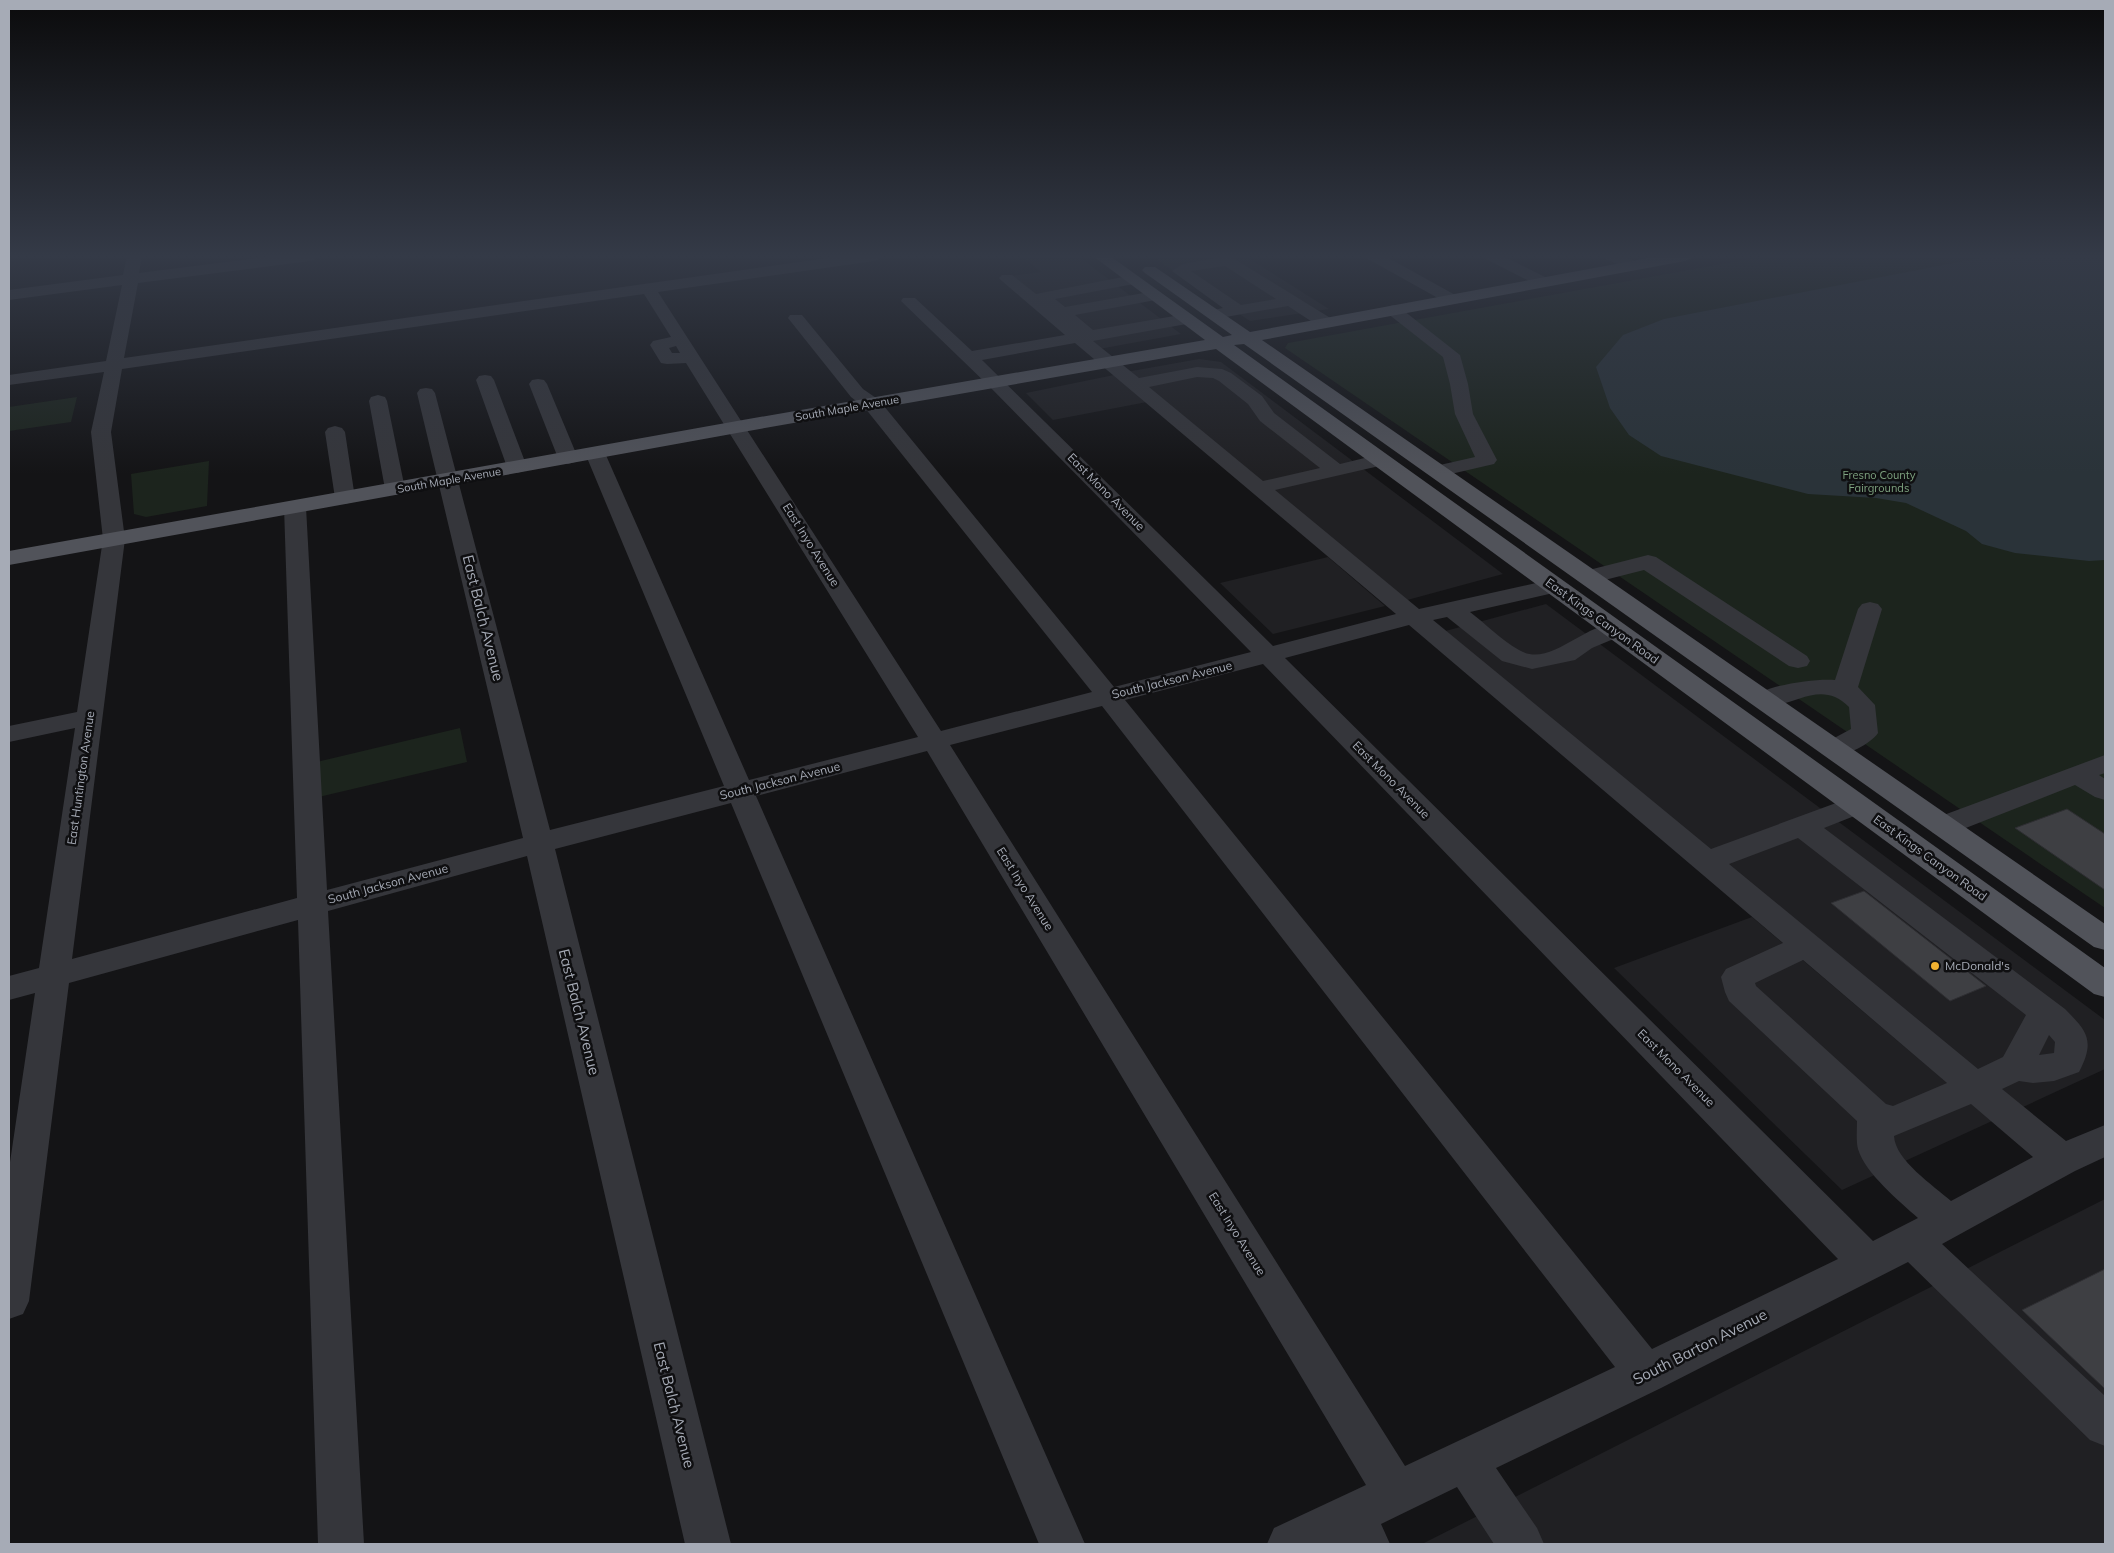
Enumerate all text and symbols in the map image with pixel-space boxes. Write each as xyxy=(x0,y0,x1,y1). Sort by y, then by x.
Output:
street label: South Maple Avenue xyxy=(794,392,900,424)
street label: East Mono Avenue xyxy=(1065,450,1148,533)
street label: South Maple Avenue xyxy=(396,464,502,496)
park label: Fresno County Fairgrounds xyxy=(1842,468,1916,495)
street label: East Inyo Avenue xyxy=(780,500,843,589)
street label: East Balch Avenue xyxy=(459,553,508,683)
street label: East Kings Canyon Road xyxy=(1543,575,1662,667)
street label: South Jackson Avenue xyxy=(1110,657,1234,702)
street label: East Huntington Avenue xyxy=(64,710,97,846)
street label: East Mono Avenue xyxy=(1350,738,1433,821)
street label: South Jackson Avenue xyxy=(718,758,842,803)
street label: East Kings Canyon Road xyxy=(1871,812,1990,904)
street label: East Inyo Avenue xyxy=(994,844,1057,933)
street label: South Jackson Avenue xyxy=(326,860,449,907)
street label: East Balch Avenue xyxy=(555,947,604,1077)
place label: McDonald's xyxy=(1945,958,2010,973)
marker: McDonald's xyxy=(1929,960,1941,972)
street label: East Mono Avenue xyxy=(1635,1026,1718,1109)
street label: East Inyo Avenue xyxy=(1206,1189,1269,1278)
street label: South Barton Avenue xyxy=(1629,1304,1770,1389)
street label: East Balch Avenue xyxy=(650,1340,699,1470)

